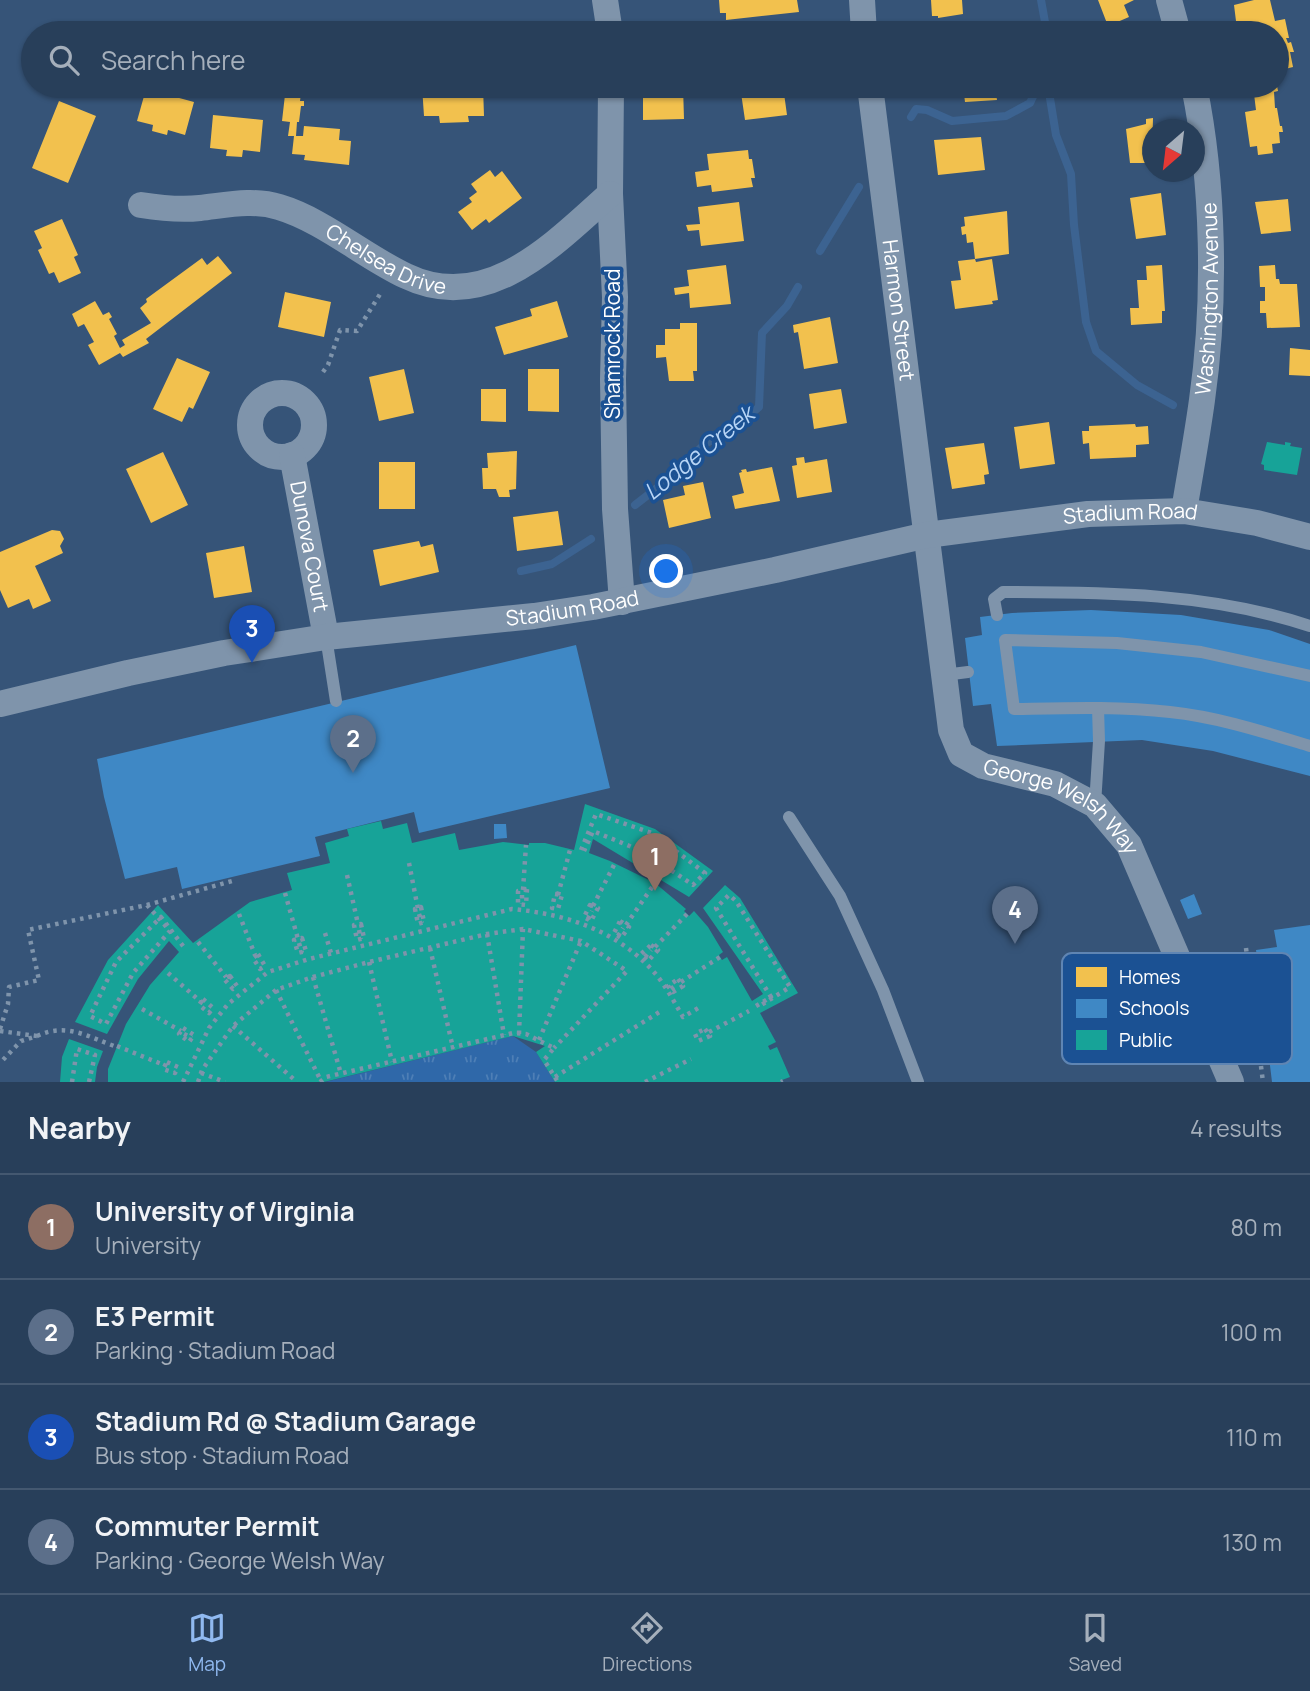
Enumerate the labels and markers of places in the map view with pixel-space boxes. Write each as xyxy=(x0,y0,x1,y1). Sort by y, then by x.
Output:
pin: 3 xyxy=(229,605,275,663)
pin: 2 xyxy=(330,715,376,773)
pin: 1 xyxy=(632,833,678,891)
pin: 4 xyxy=(992,886,1038,944)

